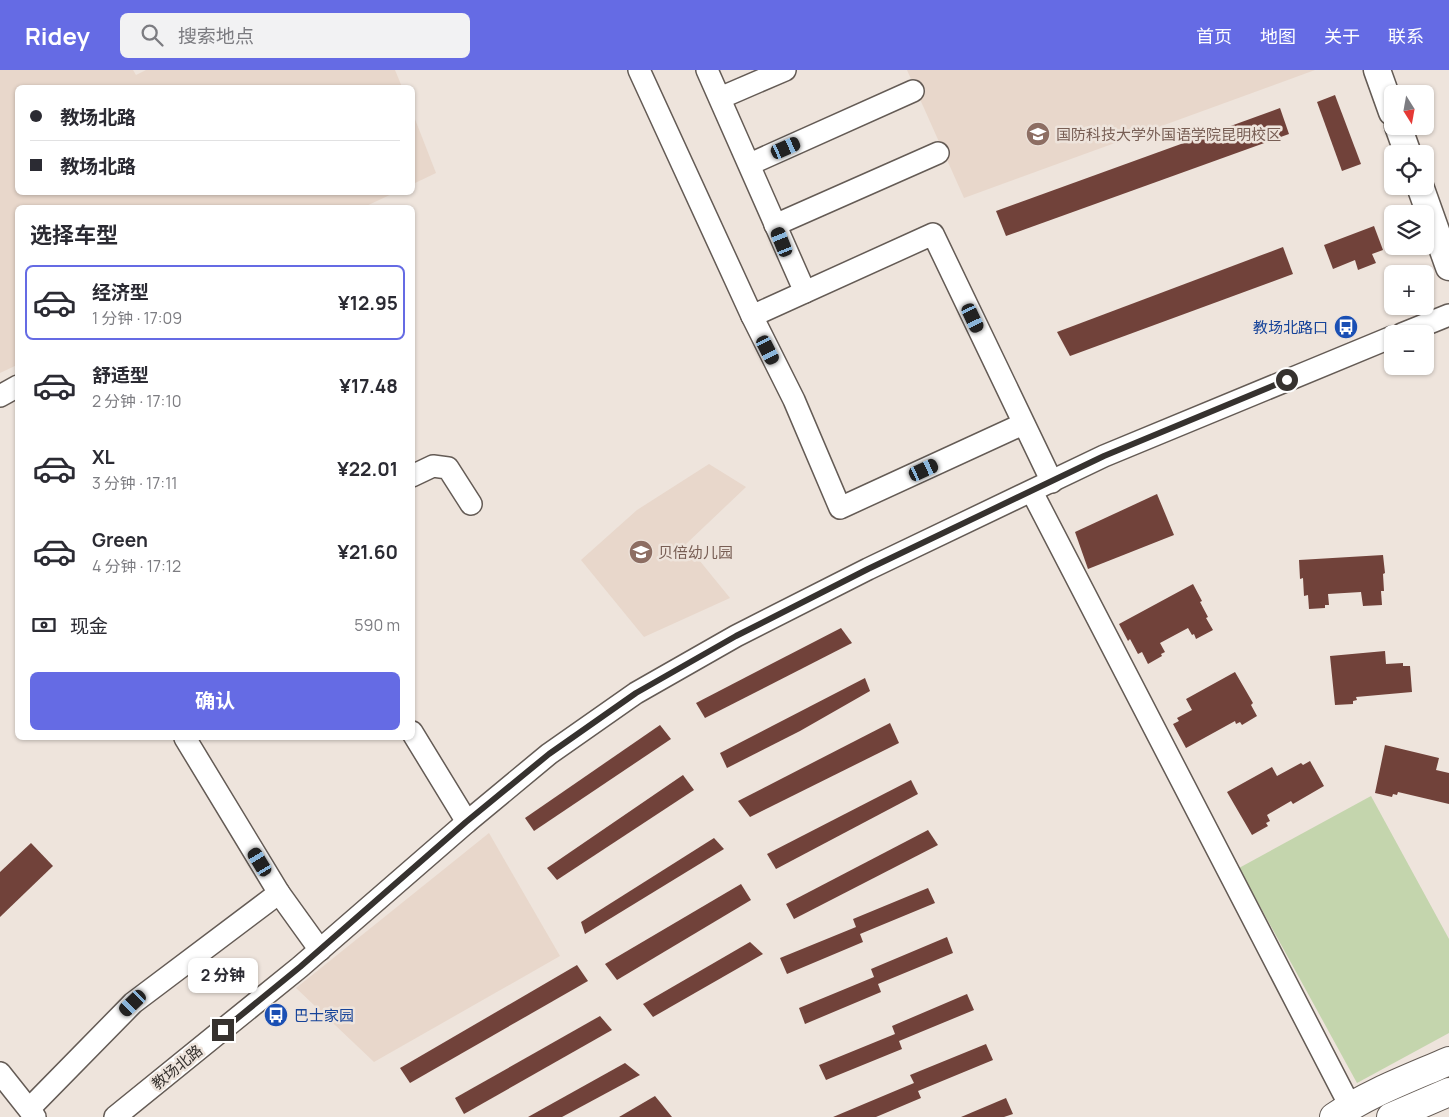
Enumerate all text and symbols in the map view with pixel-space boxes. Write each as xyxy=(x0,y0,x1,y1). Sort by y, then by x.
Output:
search box xyxy=(120,13,470,58)
text: Ridey xyxy=(25,19,90,52)
icon: search xyxy=(138,21,166,49)
text: 搜索地点 xyxy=(178,23,254,49)
text: 首页 xyxy=(1196,24,1232,48)
text: 地图 xyxy=(1260,24,1296,48)
text: 关于 xyxy=(1324,24,1360,48)
text: 联系 xyxy=(1388,24,1424,48)
north arrow xyxy=(1384,85,1434,135)
map controls xyxy=(1384,85,1434,375)
text: 教场北路 xyxy=(60,104,136,130)
school or university icon: 国防科技大学外国语学院昆明校区 xyxy=(1025,121,1051,147)
place label: 国防科技大学外国语学院昆明校区 xyxy=(1056,124,1281,145)
car xyxy=(769,135,802,161)
button: locate xyxy=(1384,145,1434,195)
text: 教场北路 xyxy=(60,153,136,179)
button: layers xyxy=(1384,205,1434,255)
text: 选择车型 xyxy=(30,220,118,250)
car xyxy=(769,225,794,259)
button: + xyxy=(1384,265,1434,315)
text: 经济型 xyxy=(92,279,149,305)
icon: car xyxy=(32,280,77,325)
text: ¥12.95 xyxy=(338,290,398,316)
car xyxy=(959,301,986,335)
text: 1 分钟 · 17:09 xyxy=(92,307,182,329)
bus stop icon: 教场北路口 xyxy=(1333,314,1359,340)
place label: 教场北路口 xyxy=(1253,317,1328,338)
button: − xyxy=(1384,325,1434,375)
car xyxy=(754,333,781,367)
text: 舒适型 xyxy=(92,362,149,388)
icon: car xyxy=(32,363,77,408)
route start xyxy=(1276,369,1298,391)
text: ¥17.48 xyxy=(339,373,398,399)
text: 2 分钟 · 17:10 xyxy=(92,390,181,412)
text: XL xyxy=(92,444,115,470)
icon: car xyxy=(32,446,77,491)
text: ¥22.01 xyxy=(337,456,398,482)
car xyxy=(907,457,940,483)
text: 3 分钟 · 17:11 xyxy=(92,472,178,494)
text: Green xyxy=(92,527,148,553)
icon: car xyxy=(32,529,77,574)
text: ¥21.60 xyxy=(337,539,398,565)
school or university icon: 贝倍幼儿园 xyxy=(628,539,654,565)
place label: 贝倍幼儿园 xyxy=(658,542,733,563)
text: 4 分钟 · 17:12 xyxy=(92,555,181,577)
icon: cash xyxy=(30,611,58,639)
text: 现金 xyxy=(70,613,108,639)
text: 590 m xyxy=(354,614,400,636)
button: 确认 xyxy=(30,672,400,730)
car xyxy=(245,845,274,879)
callout: 2 分钟 xyxy=(188,958,258,992)
text: 2 分钟 xyxy=(201,964,245,986)
car xyxy=(116,987,149,1019)
bus stop icon: 巴士家园 xyxy=(263,1002,289,1028)
place label: 巴士家园 xyxy=(294,1005,354,1026)
route end xyxy=(212,1019,234,1041)
street label: 教场北路 xyxy=(147,1040,207,1094)

